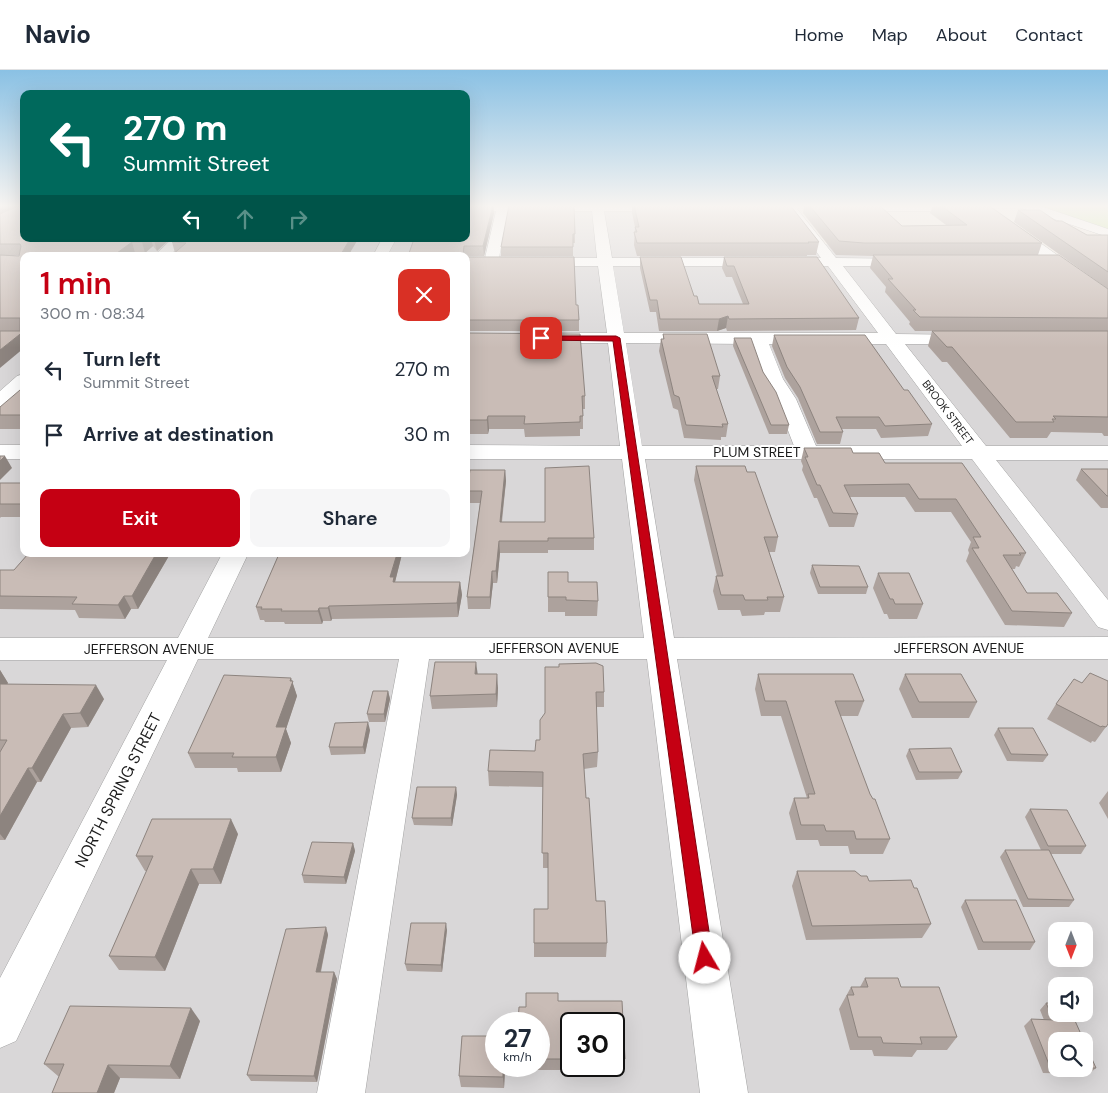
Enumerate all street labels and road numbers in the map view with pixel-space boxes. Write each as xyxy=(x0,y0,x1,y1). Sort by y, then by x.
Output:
street label: BROOK STREET xyxy=(919,377,977,447)
street label: PLUM STREET xyxy=(713,443,801,461)
street label: JEFFERSON AVENUE xyxy=(489,639,619,657)
street label: JEFFERSON AVENUE xyxy=(894,639,1024,657)
street label: JEFFERSON AVENUE xyxy=(84,640,214,658)
street label: NORTH SPRING STREET xyxy=(70,709,166,871)

